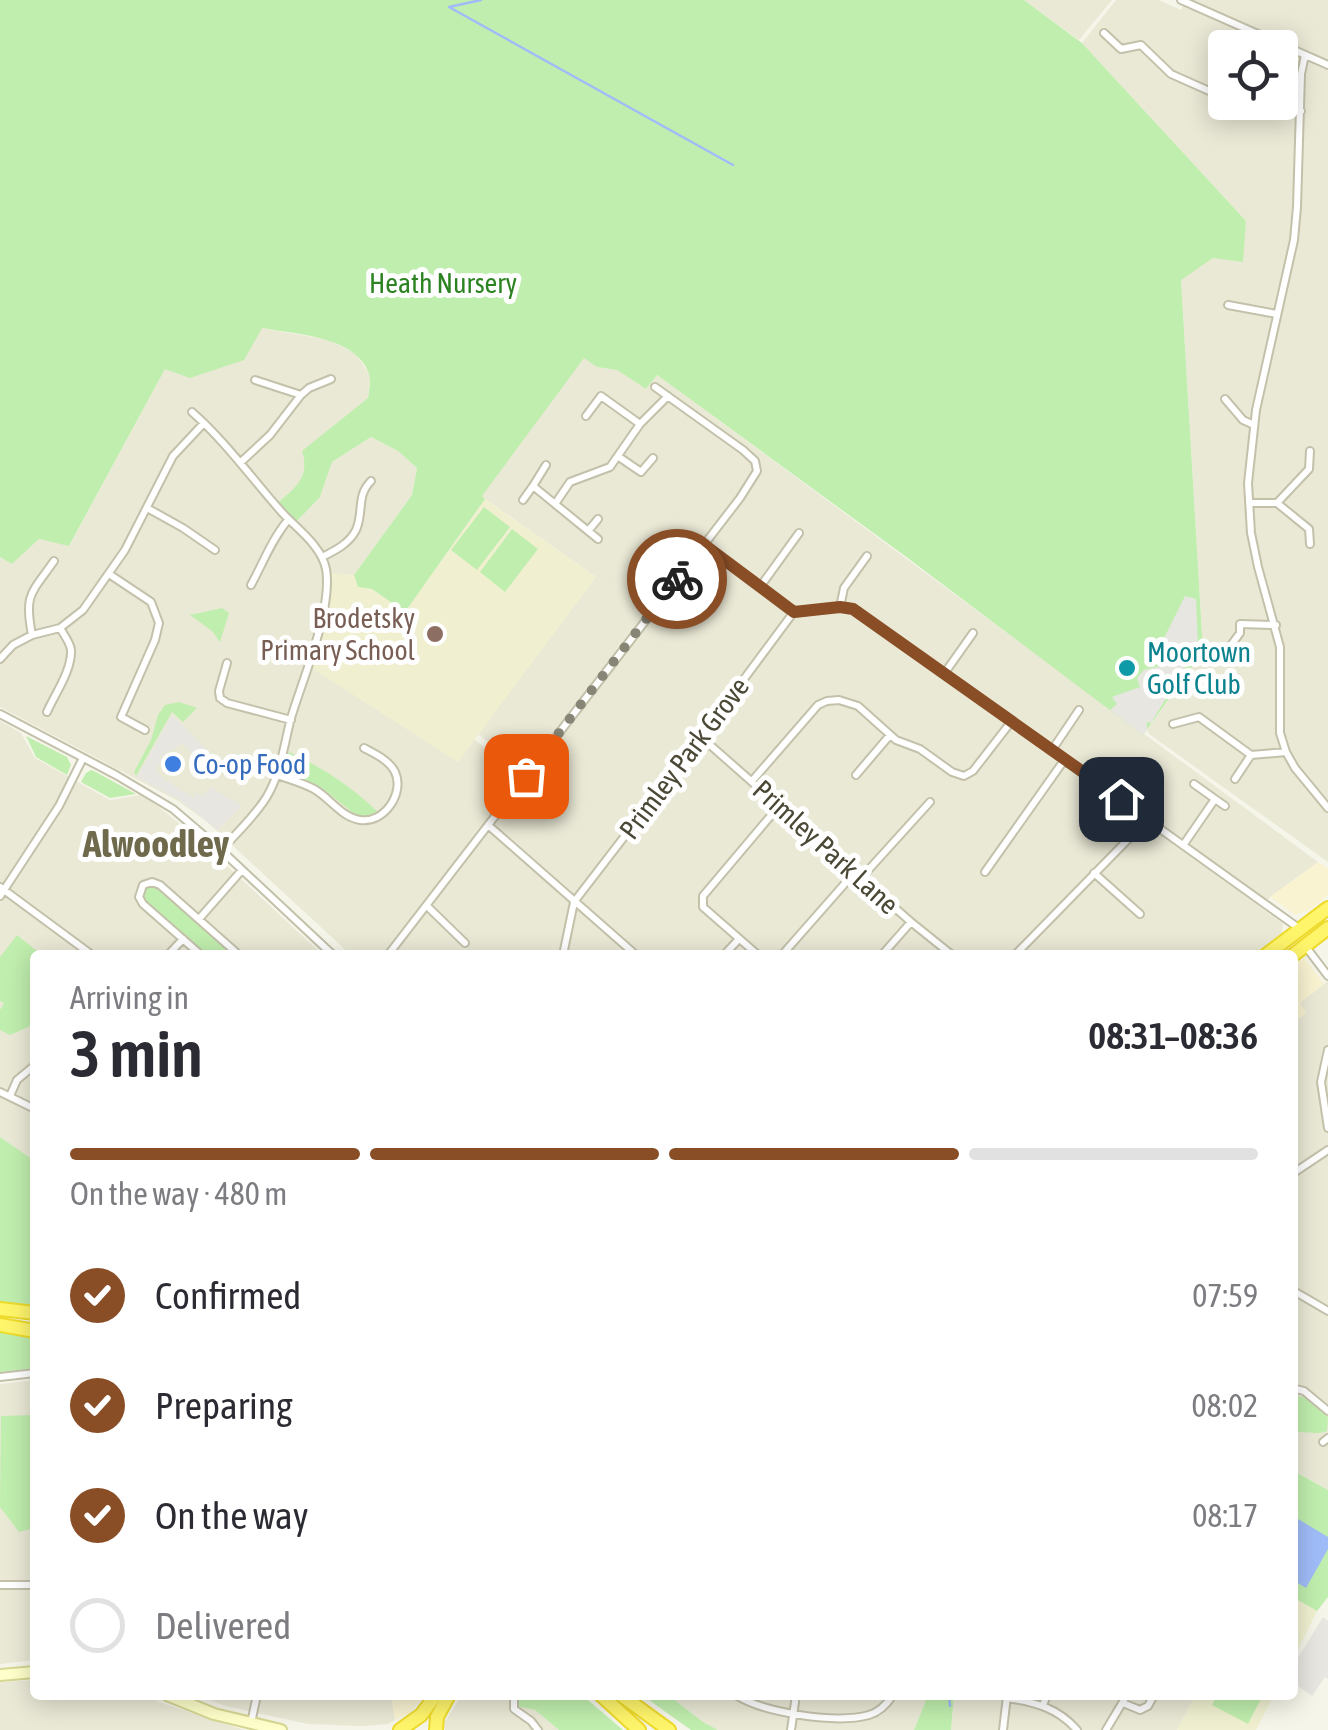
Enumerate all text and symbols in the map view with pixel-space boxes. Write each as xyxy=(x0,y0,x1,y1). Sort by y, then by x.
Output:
map controls xyxy=(1208,30,1298,120)
button: locate xyxy=(1208,30,1298,120)
park label: Heath Nursery xyxy=(369,267,517,299)
courier xyxy=(627,529,727,629)
icon: bike xyxy=(650,552,705,607)
place label: Brodetsky Primary School xyxy=(260,602,416,666)
marker: Brodetsky Primary School xyxy=(424,623,446,645)
place label: Moortown Golf Club xyxy=(1147,636,1251,700)
marker: Moortown Golf Club xyxy=(1116,657,1138,679)
street label: Primley Park Grove xyxy=(613,671,755,845)
pin xyxy=(484,734,569,819)
place label: Co-op Food xyxy=(193,748,306,780)
icon: bag xyxy=(499,749,554,804)
marker: Co-op Food xyxy=(162,753,184,775)
pin xyxy=(1079,757,1164,842)
icon: home xyxy=(1094,772,1149,827)
street label: Primley Park Lane xyxy=(747,773,905,921)
district label: Alwoodley xyxy=(82,822,230,865)
text: Arriving in xyxy=(70,979,189,1016)
text: 08:31–08:36 xyxy=(1088,1014,1258,1057)
text: 3 min xyxy=(70,1016,203,1091)
text: On the way · 480 m xyxy=(70,1175,287,1212)
icon: check xyxy=(70,1268,125,1323)
text: Confirmed xyxy=(155,1274,301,1317)
text: 07:59 xyxy=(1192,1277,1258,1314)
icon: check xyxy=(70,1378,125,1433)
text: Preparing xyxy=(155,1384,293,1427)
text: 08:02 xyxy=(1192,1387,1258,1424)
icon: check xyxy=(70,1488,125,1543)
text: On the way xyxy=(155,1494,308,1537)
text: 08:17 xyxy=(1192,1497,1258,1534)
text: Delivered xyxy=(155,1604,291,1647)

